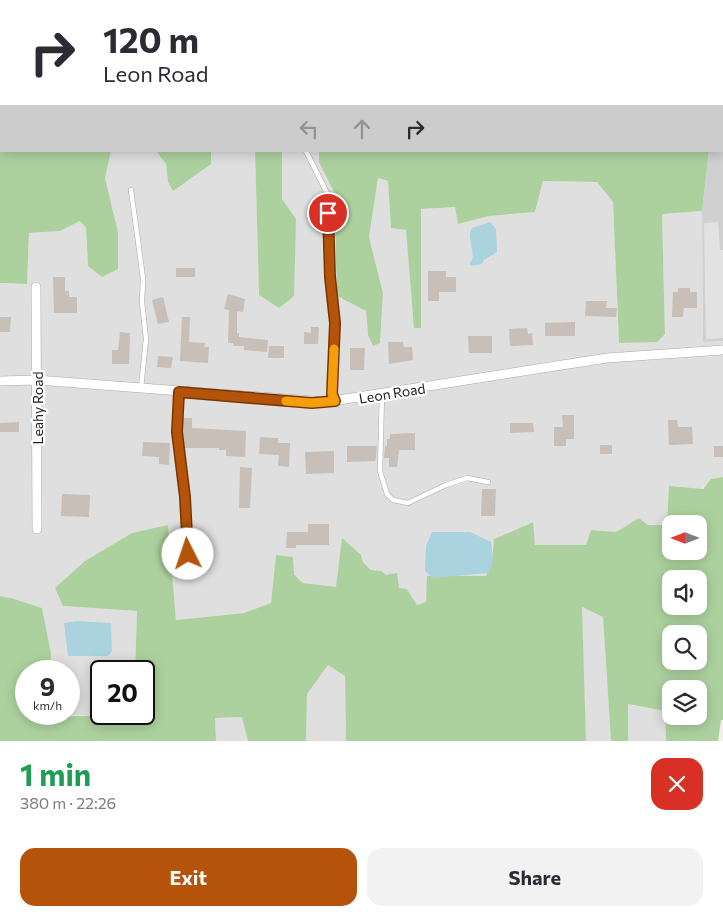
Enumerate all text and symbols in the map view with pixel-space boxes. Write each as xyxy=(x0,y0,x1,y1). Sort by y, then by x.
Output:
text: 120 m xyxy=(103,17,199,60)
icon: right xyxy=(20,20,85,85)
text: Leon Road xyxy=(103,60,209,87)
icon: left xyxy=(295,115,323,143)
icon: ahead xyxy=(348,115,376,143)
icon: right xyxy=(401,115,429,143)
pin xyxy=(307,192,349,234)
icon: arrive xyxy=(314,199,342,227)
street label: Leahy Road xyxy=(29,371,46,445)
street label: Leon Road xyxy=(357,379,427,407)
north arrow xyxy=(662,515,708,560)
map controls xyxy=(662,515,707,725)
position arrow xyxy=(161,527,213,579)
button: sound xyxy=(662,570,707,615)
button: search xyxy=(662,625,707,670)
speed limit sign: 20 xyxy=(90,660,155,725)
text: 9 xyxy=(40,671,55,701)
button: layers xyxy=(662,680,707,725)
text: km/h xyxy=(33,698,62,712)
text: 1 min xyxy=(20,755,91,792)
button: close xyxy=(651,758,703,810)
text: 380 m · 22:26 xyxy=(20,793,116,812)
button: Exit xyxy=(20,848,357,906)
button: Share xyxy=(367,848,703,906)

